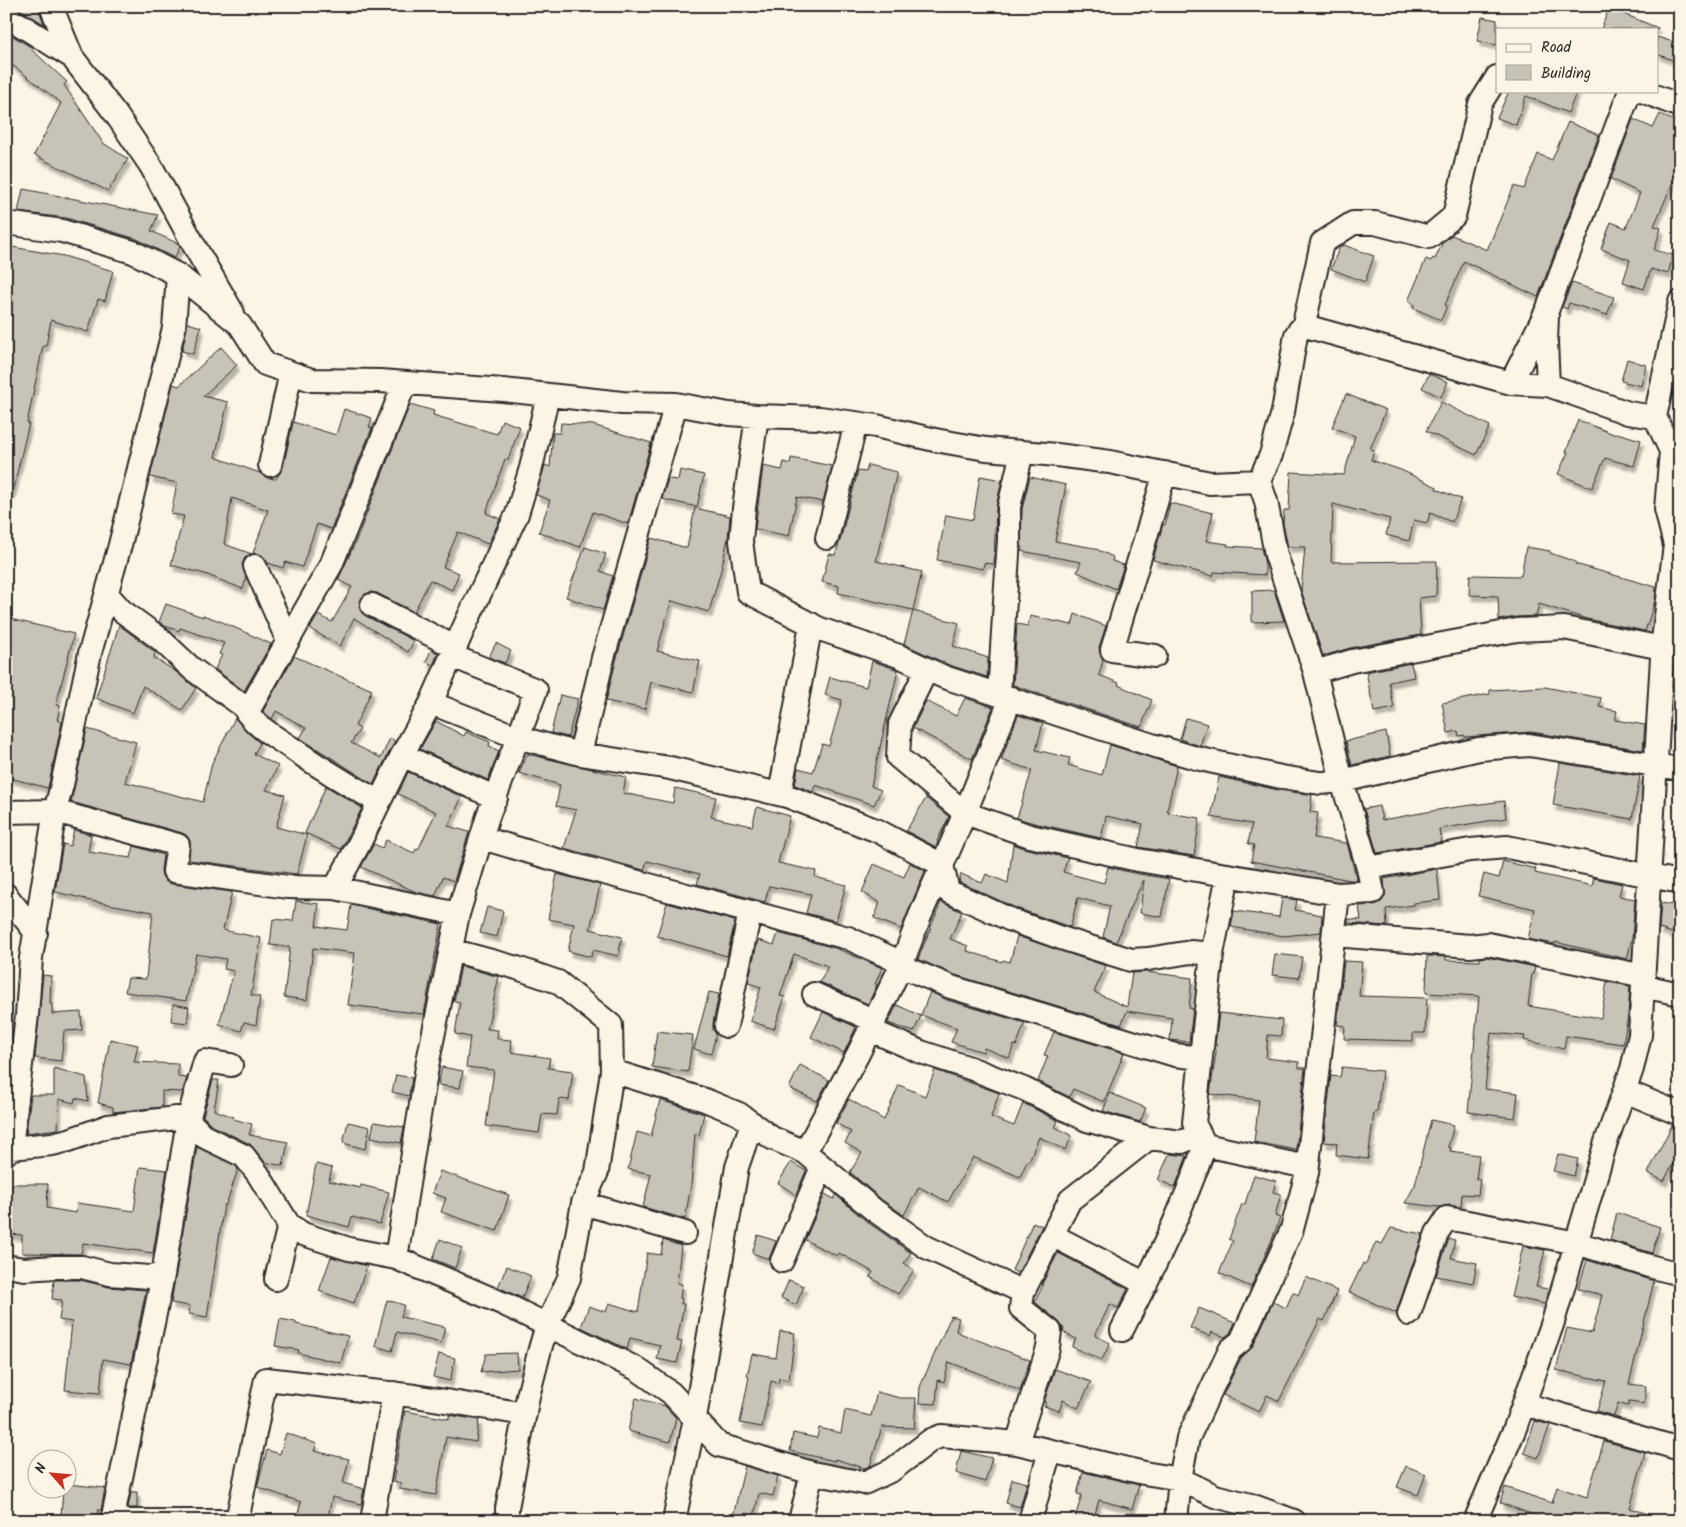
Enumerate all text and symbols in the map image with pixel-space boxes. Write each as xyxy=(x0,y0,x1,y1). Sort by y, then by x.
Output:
legend xyxy=(1496,28,1658,92)
text: Road xyxy=(1541,36,1572,60)
text: Building xyxy=(1541,62,1591,86)
north arrow xyxy=(28,1450,78,1500)
text: N xyxy=(29,1459,53,1477)

